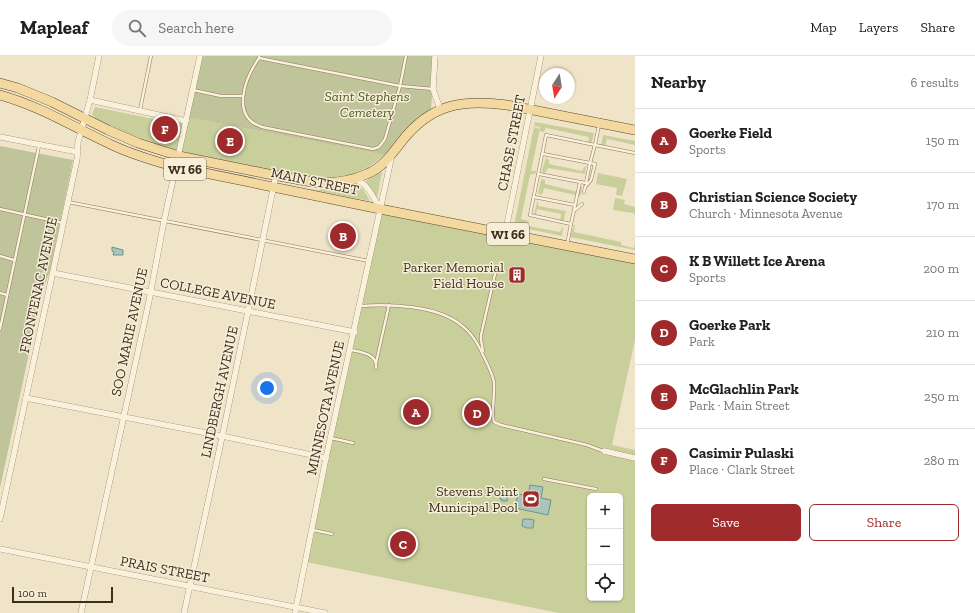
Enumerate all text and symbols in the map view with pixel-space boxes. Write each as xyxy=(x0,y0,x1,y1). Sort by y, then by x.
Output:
search box xyxy=(112,10,392,46)
text: Mapleaf xyxy=(20,16,88,39)
icon: search xyxy=(126,17,148,39)
text: Search here xyxy=(158,19,234,37)
text: Map xyxy=(810,19,837,36)
text: Layers xyxy=(859,19,898,36)
text: Share xyxy=(920,19,955,36)
north arrow xyxy=(539,68,575,104)
text: Nearby xyxy=(651,72,706,92)
text: 6 results xyxy=(911,75,959,90)
park label: Saint Stephens Cemetery xyxy=(324,88,410,121)
street label: CHASE STREET xyxy=(494,93,529,193)
pin: F xyxy=(152,114,178,144)
text: Goerke Field xyxy=(689,124,772,142)
pin: E xyxy=(217,126,243,156)
text: A xyxy=(660,133,668,148)
text: 150 m xyxy=(926,133,959,148)
text: Sports xyxy=(689,142,726,157)
road number: WI 66 xyxy=(164,158,206,180)
street label: MAIN STREET xyxy=(269,164,361,199)
text: Christian Science Society xyxy=(689,188,857,206)
text: B xyxy=(660,197,668,212)
text: 170 m xyxy=(926,197,959,212)
text: Church · Minnesota Avenue xyxy=(689,206,843,221)
street label: FRONTENAC AVENUE xyxy=(16,216,61,354)
pin: B xyxy=(330,221,356,251)
road number: WI 66 xyxy=(487,223,529,245)
text: K B Willett Ice Arena xyxy=(689,252,825,270)
place label: Parker Memorial Field House xyxy=(403,259,504,292)
text: C xyxy=(660,261,668,276)
text: 200 m xyxy=(923,261,959,276)
building icon: Parker Memorial Field House xyxy=(507,265,527,285)
street label: SOO MARIE AVENUE xyxy=(108,266,151,398)
text: Sports xyxy=(689,270,726,285)
street label: COLLEGE AVENUE xyxy=(159,274,277,313)
text: Goerke Park xyxy=(689,316,770,334)
street label: LINDBERGH AVENUE xyxy=(197,325,242,460)
text: D xyxy=(659,325,669,340)
text: 210 m xyxy=(926,325,959,340)
text: Park xyxy=(689,334,715,349)
street label: MINNESOTA AVENUE xyxy=(303,339,348,477)
your location xyxy=(257,378,277,398)
text: McGlachlin Park xyxy=(689,380,799,398)
text: E xyxy=(660,389,668,404)
text: 250 m xyxy=(924,389,959,404)
pin: A xyxy=(403,397,429,427)
pin: D xyxy=(464,398,490,428)
text: Park · Main Street xyxy=(689,398,789,413)
text: Casimir Pulaski xyxy=(689,444,794,462)
text: F xyxy=(660,453,668,468)
text: 280 m xyxy=(924,453,959,468)
text: Place · Clark Street xyxy=(689,462,795,477)
place label: Stevens Point Municipal Pool xyxy=(429,483,519,516)
sports icon: Stevens Point Municipal Pool xyxy=(521,489,541,509)
map controls xyxy=(587,493,623,601)
button: + xyxy=(587,493,623,529)
button: Save xyxy=(651,504,801,541)
button: Share xyxy=(809,504,959,541)
pin: C xyxy=(390,529,416,559)
button: − xyxy=(587,529,623,565)
street label: PRAIS STREET xyxy=(119,552,211,587)
button: locate xyxy=(587,565,623,601)
scale bar xyxy=(12,585,113,604)
text: 100 m xyxy=(18,587,47,600)

